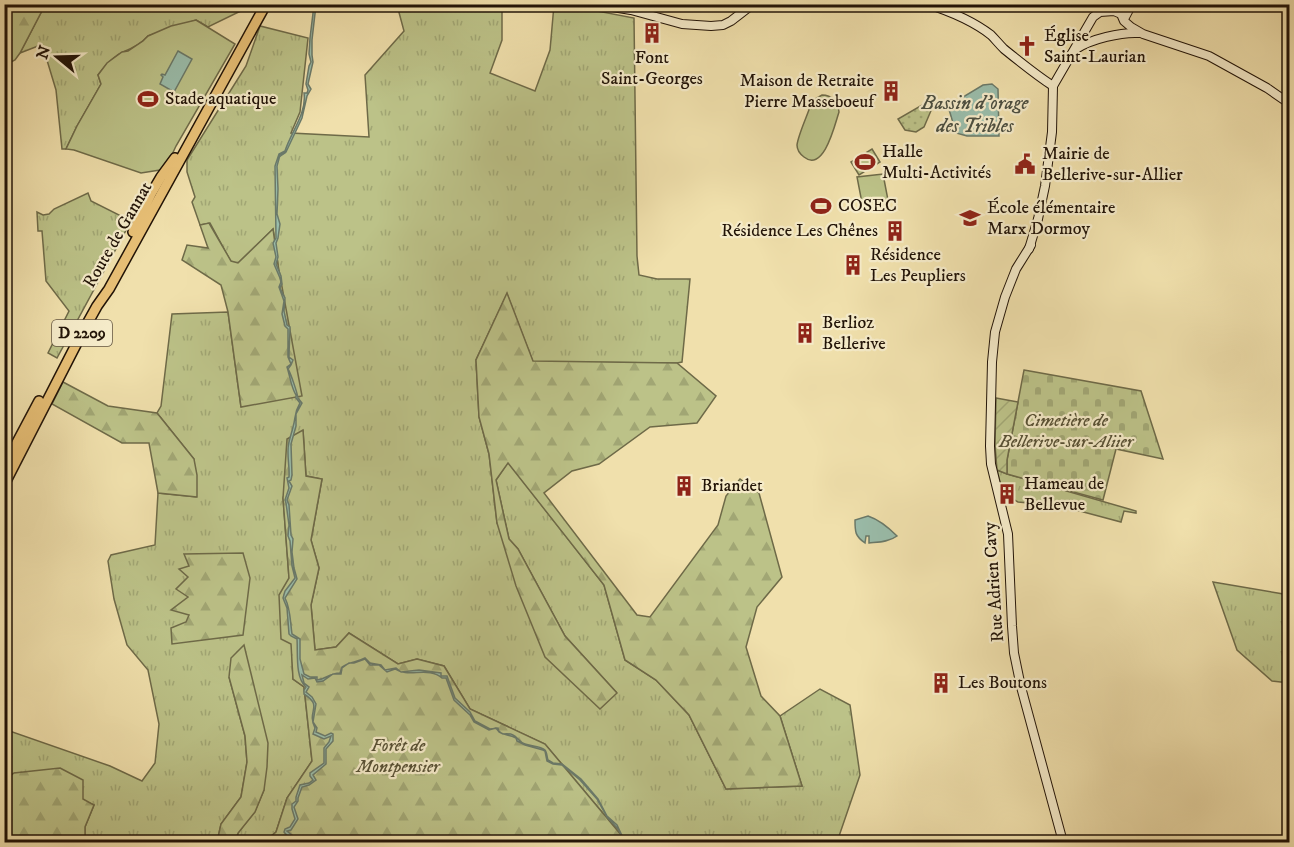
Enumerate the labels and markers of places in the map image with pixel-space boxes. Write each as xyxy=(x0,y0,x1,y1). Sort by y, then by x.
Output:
building icon: Font Saint-Georges xyxy=(640,21,664,45)
place label: Église Saint-Laurian xyxy=(1044,25,1146,68)
church icon: Église Saint-Laurian xyxy=(1015,34,1039,58)
place label: Font Saint-Georges xyxy=(601,47,703,90)
place label: Maison de Retraite Pierre Masseboeuf xyxy=(740,70,877,113)
building icon: Maison de Retraite Pierre Masseboeuf xyxy=(879,79,903,103)
sports icon: Stade aquatique xyxy=(136,87,160,111)
place label: Stade aquatique xyxy=(165,88,277,110)
place label: Halle Multi-Activités xyxy=(882,141,991,184)
place label: Mairie de Bellerive-sur-Allier xyxy=(1042,143,1183,186)
sports icon: Halle Multi-Activités xyxy=(853,150,877,174)
public building icon: Mairie de Bellerive-sur-Allier xyxy=(1013,152,1037,176)
sports icon: COSEC xyxy=(809,194,833,218)
place label: COSEC xyxy=(838,195,897,217)
place label: École élémentaire Marx Dormoy xyxy=(987,197,1116,240)
school or university icon: École élémentaire Marx Dormoy xyxy=(958,206,982,230)
building icon: Résidence Les Chênes xyxy=(883,219,907,243)
place label: Résidence Les Chênes xyxy=(721,220,878,242)
place label: Résidence Les Peupliers xyxy=(870,244,966,287)
building icon: Résidence Les Peupliers xyxy=(841,253,865,277)
place label: Berlioz Bellerive xyxy=(822,312,886,355)
building icon: Berlioz Bellerive xyxy=(793,321,817,345)
place label: Hameau de Bellevue xyxy=(1024,473,1104,516)
building icon: Briandet xyxy=(672,474,696,498)
place label: Briandet xyxy=(701,475,763,497)
building icon: Hameau de Bellevue xyxy=(995,482,1019,506)
building icon: Les Boutons xyxy=(929,671,953,695)
place label: Les Boutons xyxy=(958,672,1047,694)

